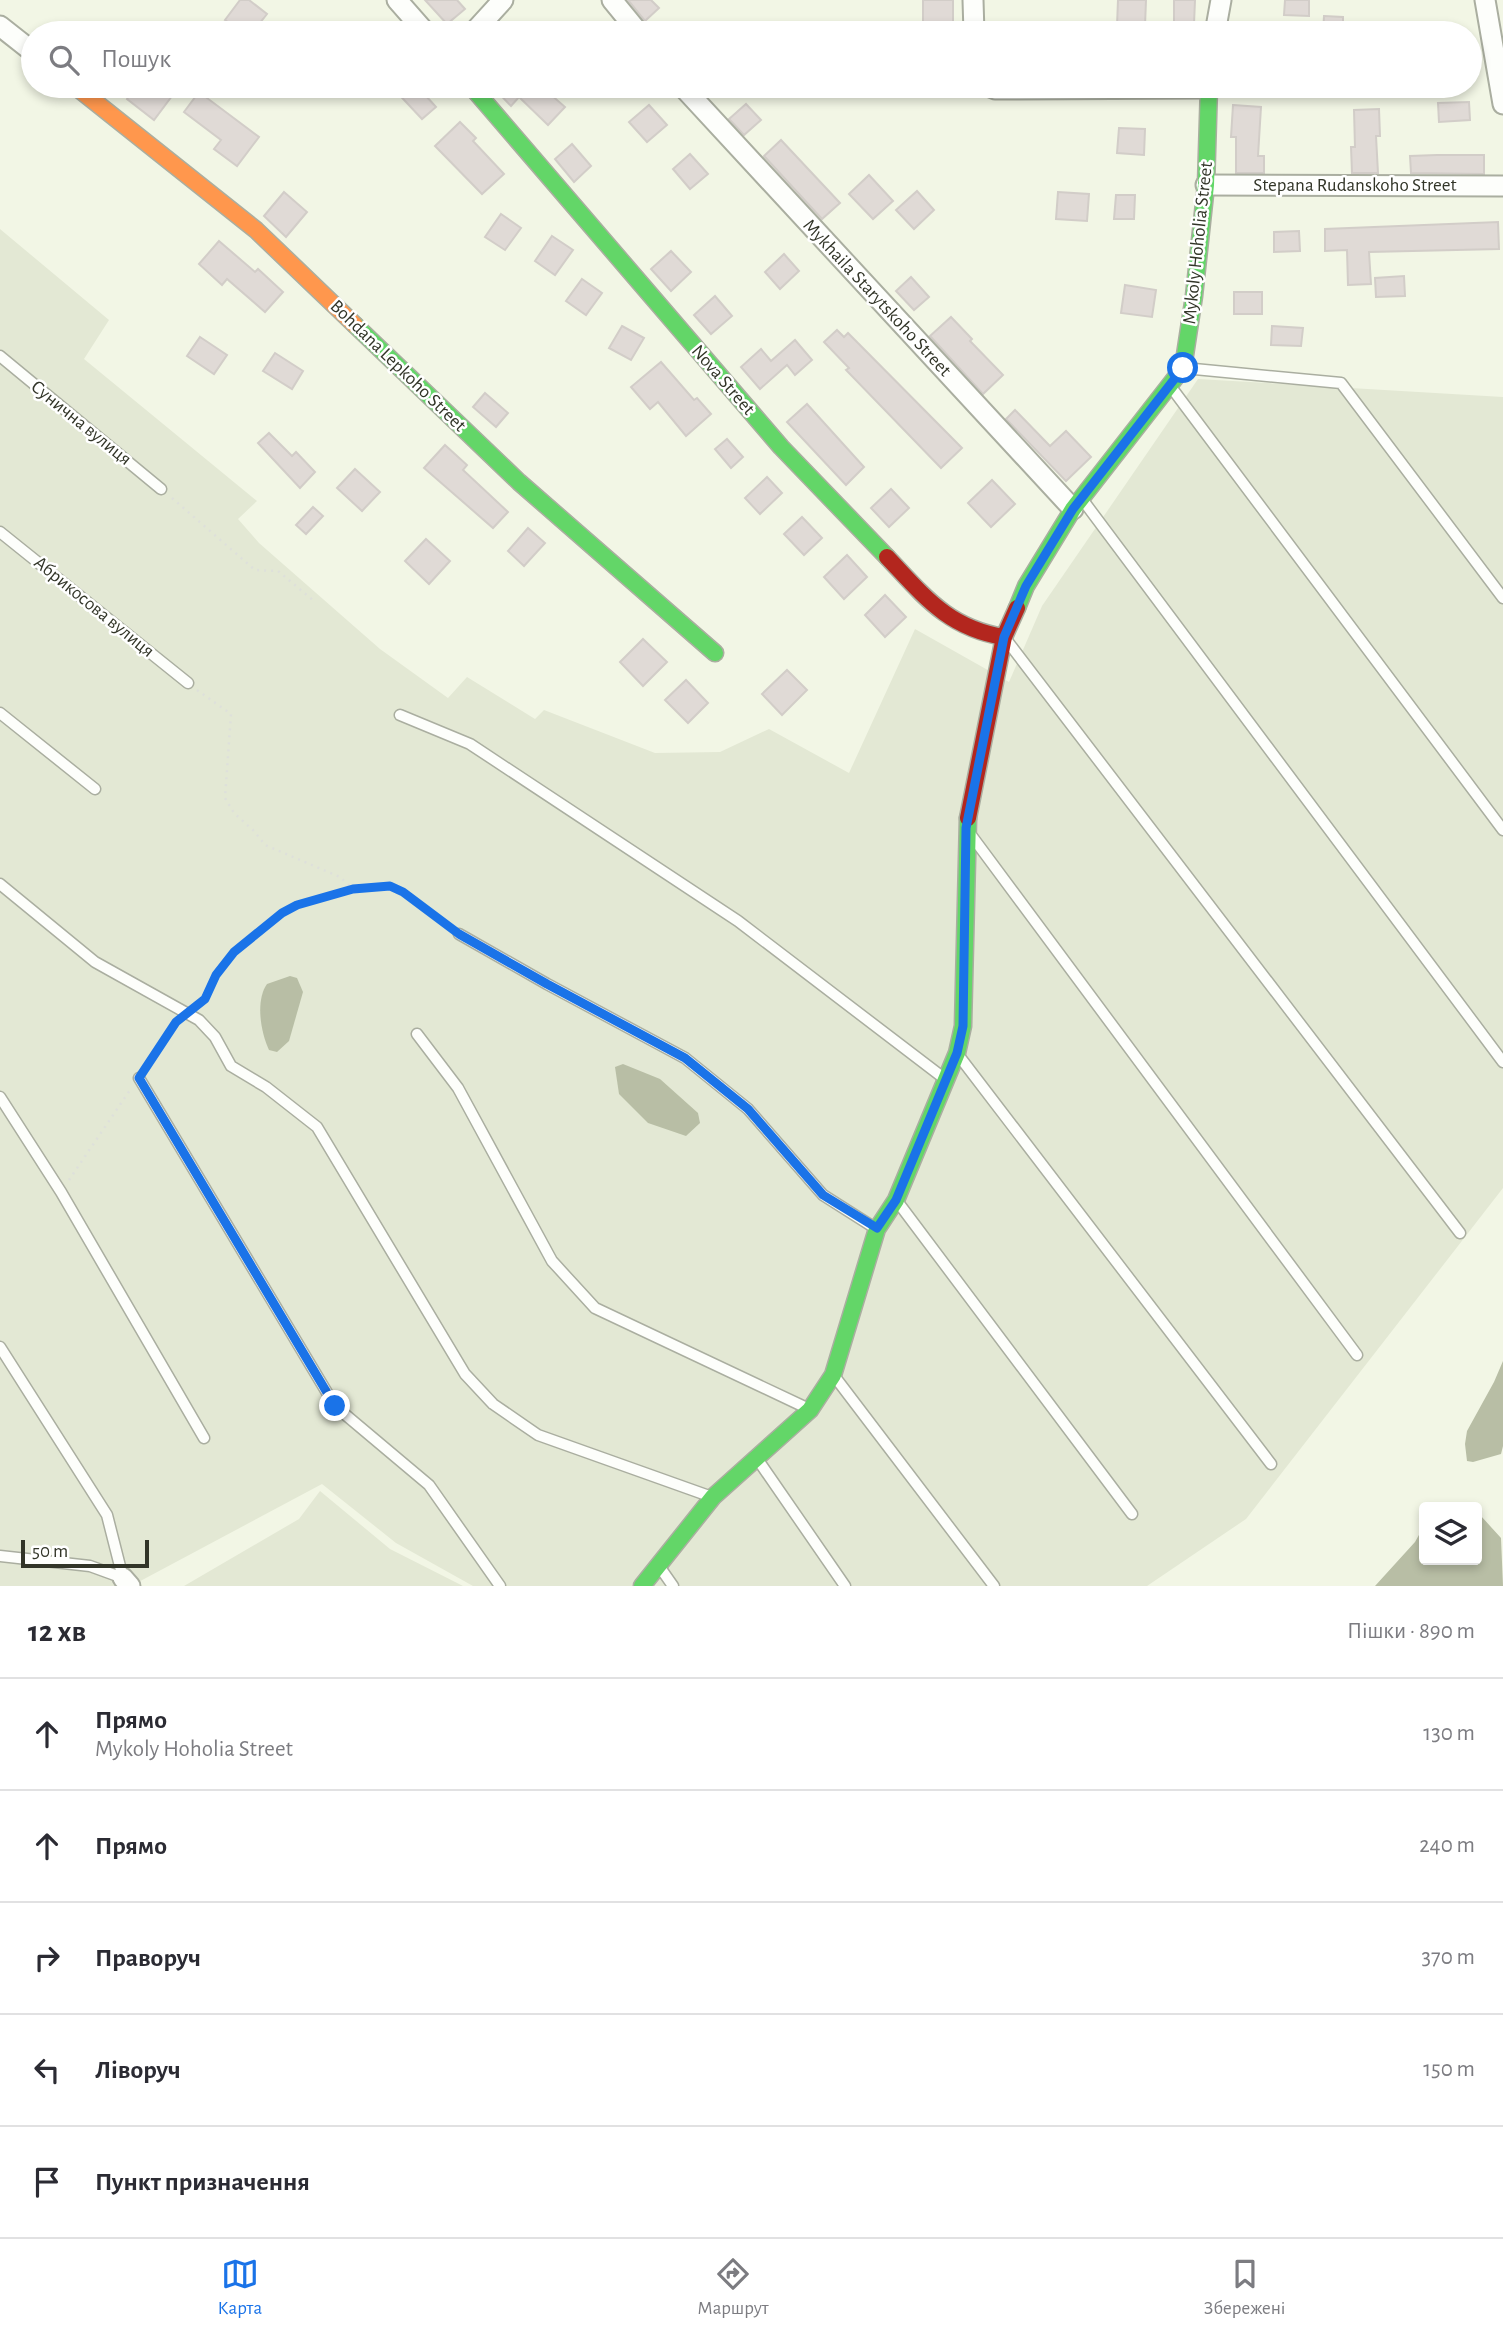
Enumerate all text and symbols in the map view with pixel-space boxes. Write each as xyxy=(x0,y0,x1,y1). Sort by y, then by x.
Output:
search box xyxy=(21,21,1482,98)
icon: search xyxy=(45,41,83,79)
text: Пошук xyxy=(101,46,171,72)
street label: Mykoly Hoholia Street xyxy=(1180,161,1216,325)
street label: Stepana Rudanskoho Street xyxy=(1253,176,1457,195)
street label: Mykhaila Starytskoho Street xyxy=(799,216,955,380)
street label: Bohdana Lepkoho Street xyxy=(327,297,469,435)
street label: Nova Street xyxy=(688,341,758,419)
route start xyxy=(1167,352,1198,383)
street label: Сунична вулиця xyxy=(27,377,135,469)
street label: Абрикосова вулиця xyxy=(30,553,158,661)
route end xyxy=(319,1390,350,1421)
map controls xyxy=(1419,1502,1482,1565)
button: layers xyxy=(1419,1502,1482,1565)
scale bar xyxy=(21,1537,149,1569)
text: 50 m xyxy=(32,1542,68,1561)
text: 12 хв xyxy=(28,1617,86,1647)
text: Пішки · 890 m xyxy=(1347,1620,1475,1643)
text: Прямо xyxy=(95,1707,167,1733)
icon: ahead xyxy=(28,1715,66,1753)
text: 130 m xyxy=(1423,1722,1475,1745)
text: Mykoly Hoholia Street xyxy=(95,1738,293,1761)
icon: ahead xyxy=(28,1827,66,1865)
text: Прямо xyxy=(95,1833,167,1859)
text: 240 m xyxy=(1419,1834,1475,1857)
icon: right xyxy=(28,1939,66,1977)
text: Праворуч xyxy=(95,1945,201,1971)
text: 370 m xyxy=(1422,1946,1475,1969)
icon: left xyxy=(28,2051,66,2089)
text: Ліворуч xyxy=(95,2057,181,2083)
text: 150 m xyxy=(1423,2058,1475,2081)
icon: arrive xyxy=(28,2163,66,2201)
text: Пункт призначення xyxy=(95,2169,310,2195)
tab: Карта xyxy=(218,2255,262,2320)
tab: Маршрут xyxy=(697,2255,769,2320)
tab: Збережені xyxy=(1204,2255,1285,2320)

